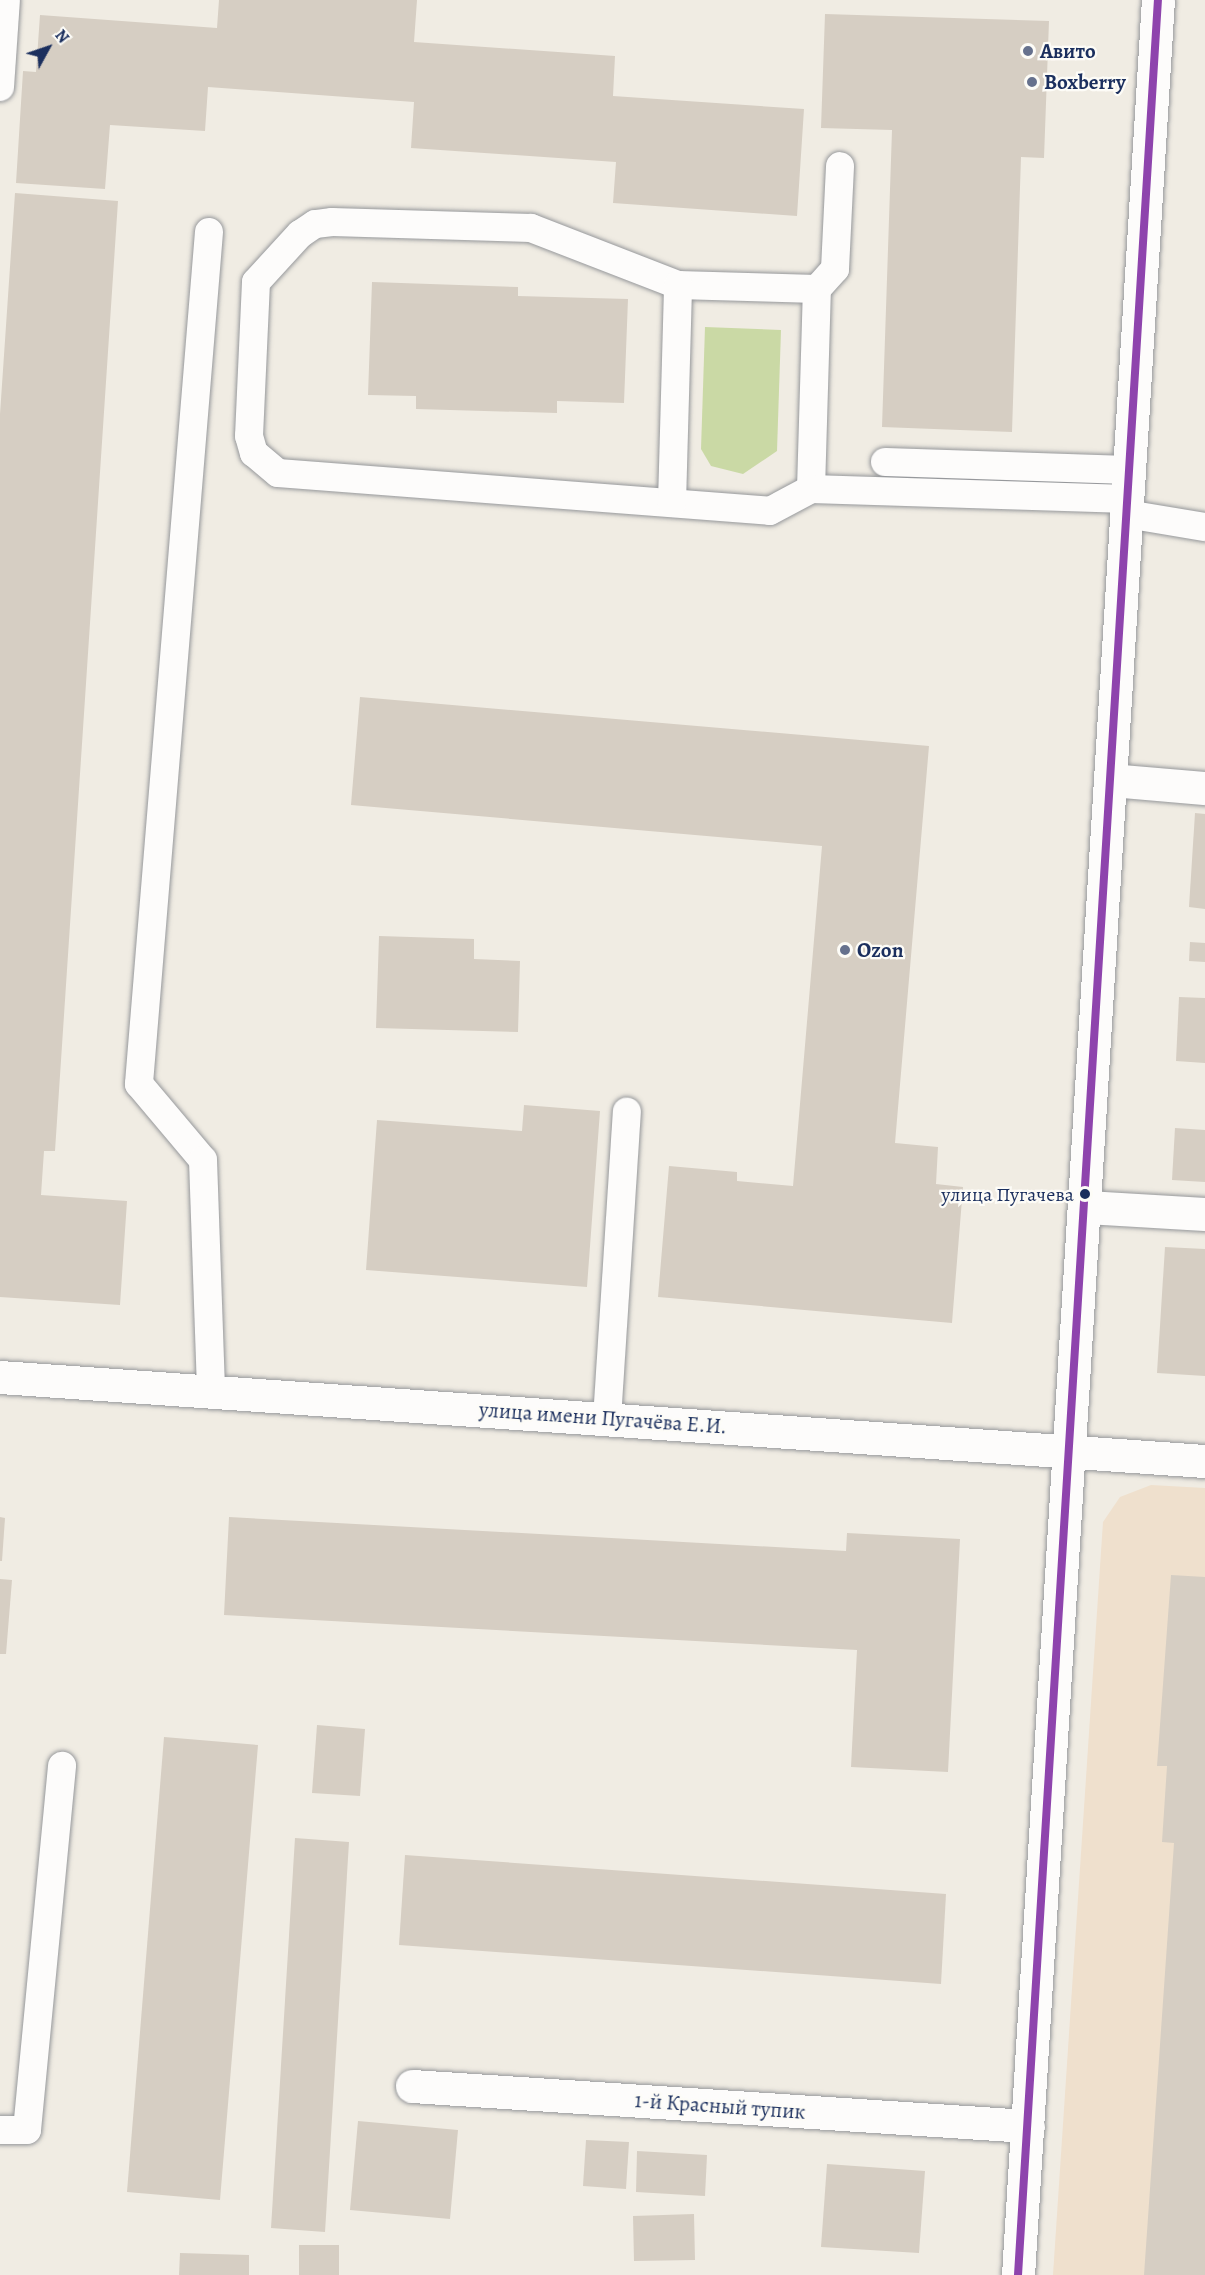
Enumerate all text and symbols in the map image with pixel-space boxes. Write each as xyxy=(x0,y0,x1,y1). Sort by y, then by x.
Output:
north arrow xyxy=(18,18,78,78)
text: N xyxy=(50,25,74,48)
place label: Авито xyxy=(1040,38,1096,64)
marker: Авито xyxy=(1021,44,1035,58)
place label: Boxberry xyxy=(1044,69,1126,95)
marker: Boxberry xyxy=(1025,75,1039,89)
place label: Ozon xyxy=(857,937,903,963)
marker: Ozon xyxy=(838,943,852,957)
place label: улица Пугачева xyxy=(941,1182,1074,1206)
marker: улица Пугачева xyxy=(1079,1188,1091,1200)
street label: улица имени Пугачёва Е.И. xyxy=(478,1397,728,1439)
street label: 1-й Красный тупик xyxy=(634,2087,806,2125)

